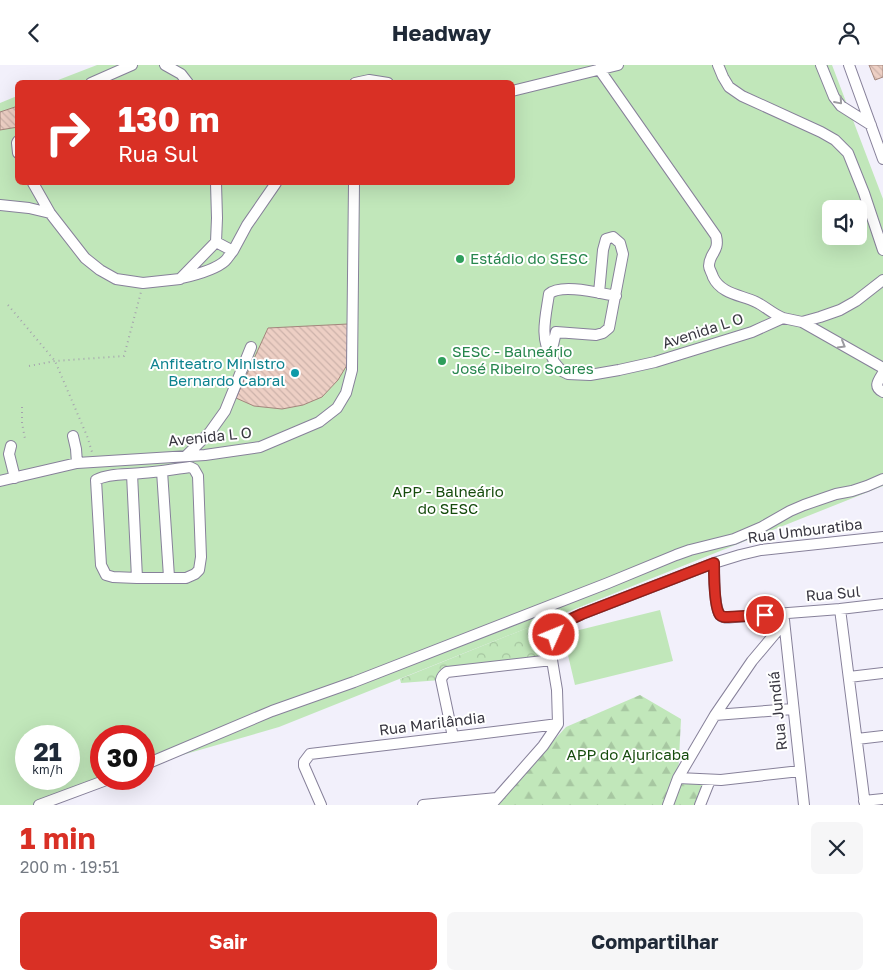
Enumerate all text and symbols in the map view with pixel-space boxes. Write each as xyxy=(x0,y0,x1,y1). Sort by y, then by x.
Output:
icon: back xyxy=(20,19,48,47)
text: Headway xyxy=(392,19,491,46)
icon: person xyxy=(835,19,863,47)
one-way arrow xyxy=(833,96,842,105)
text: 130 m xyxy=(118,98,220,140)
icon: right xyxy=(35,100,100,165)
text: Rua Sul xyxy=(118,140,198,167)
map controls xyxy=(822,200,867,245)
button: sound xyxy=(822,200,867,245)
place label: Estádio do SESC xyxy=(470,249,588,267)
marker: Estádio do SESC xyxy=(454,253,466,265)
street label: Avenida L O xyxy=(660,309,745,352)
one-way arrow xyxy=(837,339,846,349)
place label: SESC - Balneário José Ribeiro Soares xyxy=(452,342,594,377)
place label: Anfiteatro Ministro Bernardo Cabral xyxy=(150,354,285,389)
marker: SESC - Balneário José Ribeiro Soares xyxy=(436,355,448,367)
marker: Anfiteatro Ministro Bernardo Cabral xyxy=(289,367,301,379)
street label: Avenida L O xyxy=(167,423,253,449)
park label: APP - Balneário do SESC xyxy=(392,482,504,517)
street label: Rua Umburatiba xyxy=(746,514,863,546)
street label: Rua Sul xyxy=(805,582,861,604)
pin xyxy=(744,594,786,636)
icon: arrive xyxy=(751,601,779,629)
position arrow xyxy=(527,608,579,660)
street label: Rua Jundiá xyxy=(764,671,790,752)
street label: Rua Marilândia xyxy=(378,708,486,738)
speed limit sign: 30 xyxy=(90,725,155,790)
text: 21 xyxy=(33,736,62,767)
park label: APP do Ajuricaba xyxy=(567,745,689,763)
text: km/h xyxy=(32,762,63,777)
text: 1 min xyxy=(20,820,96,856)
button: close xyxy=(811,822,863,874)
text: 200 m · 19:51 xyxy=(20,857,119,877)
button: Sair xyxy=(20,912,437,970)
button: Compartilhar xyxy=(447,912,863,970)

